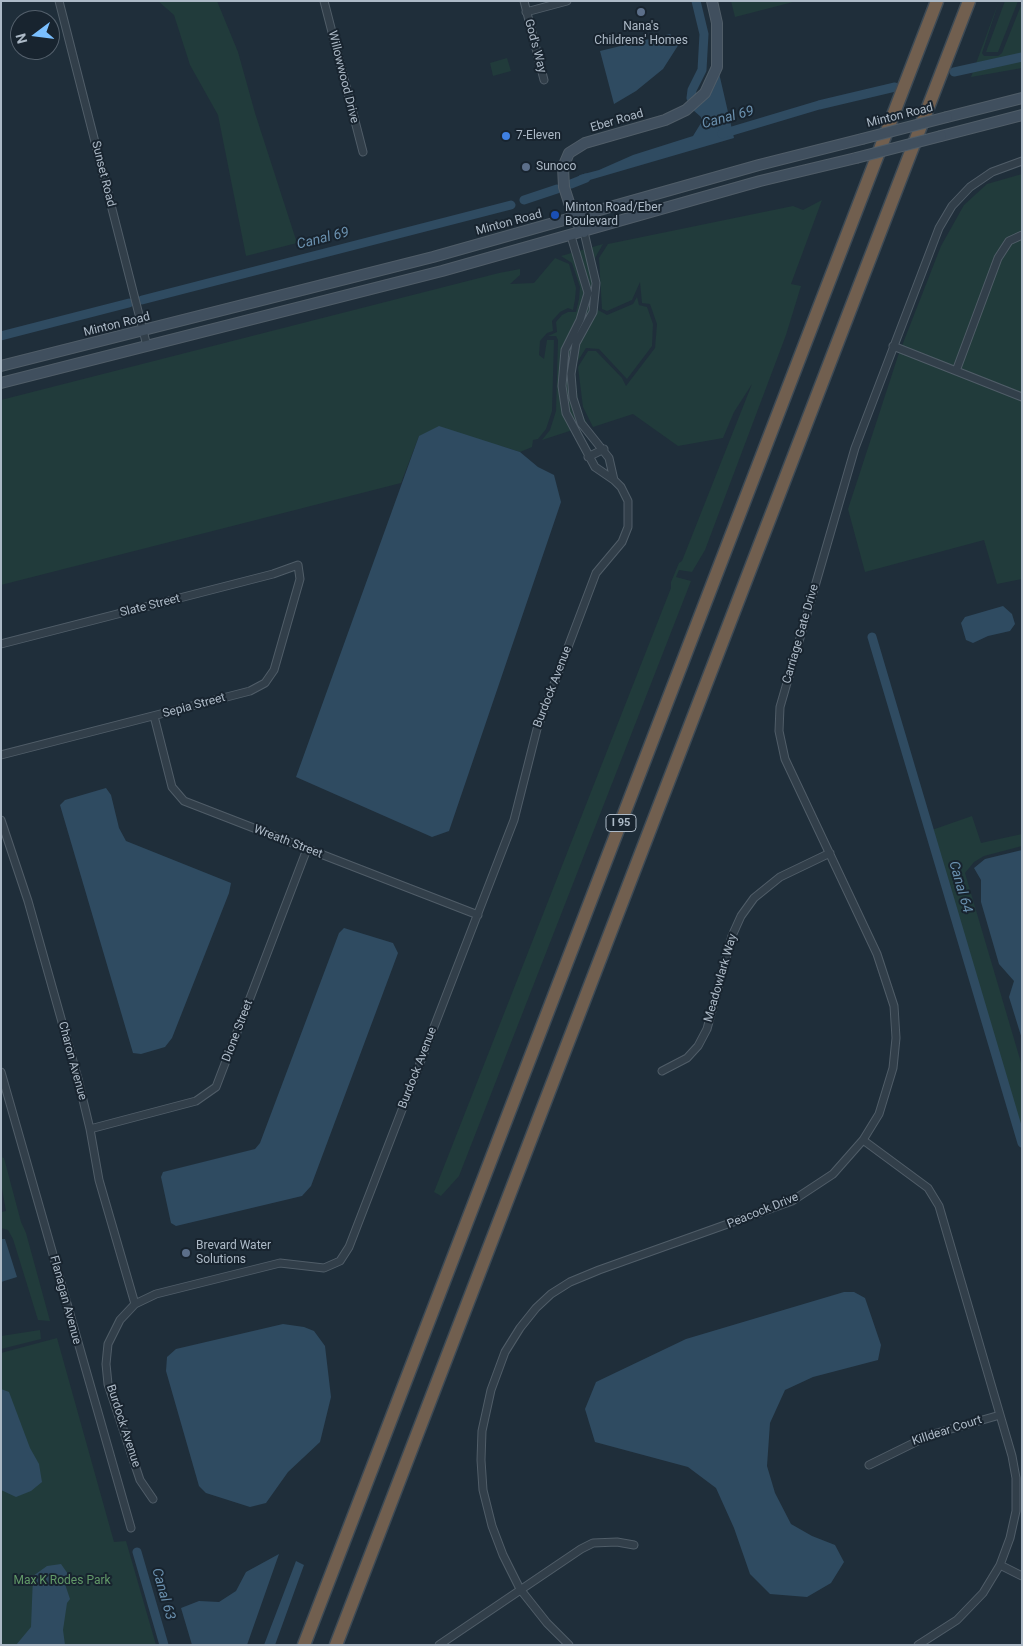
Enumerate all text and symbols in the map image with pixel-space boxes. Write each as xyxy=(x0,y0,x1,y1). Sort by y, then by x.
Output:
marker: Nana's Childrens' Homes xyxy=(635,6,647,18)
north arrow xyxy=(10,10,60,60)
street label: God's Way xyxy=(521,17,549,75)
place label: Nana's Childrens' Homes xyxy=(594,20,688,48)
street label: Willowwood Drive xyxy=(325,29,361,125)
text: N xyxy=(12,32,30,45)
street label: Minton Road xyxy=(865,101,935,131)
water label: Canal 69 xyxy=(700,103,756,133)
street label: Eber Road xyxy=(589,107,645,135)
place label: 7-Eleven xyxy=(516,129,561,143)
marker: 7-Eleven xyxy=(500,130,512,142)
street label: Sunset Road xyxy=(88,140,118,208)
place label: Sunoco xyxy=(536,160,576,174)
marker: Sunoco xyxy=(520,161,532,173)
place label: Minton Road/Eber Boulevard xyxy=(565,201,662,229)
street label: Minton Road xyxy=(474,207,544,239)
marker: Minton Road/Eber Boulevard xyxy=(549,209,561,221)
water label: Canal 69 xyxy=(295,224,351,254)
street label: Minton Road xyxy=(82,310,152,340)
street label: Carriage Gate Drive xyxy=(780,583,822,685)
street label: Slate Street xyxy=(118,592,182,620)
street label: Burdock Avenue xyxy=(531,644,575,730)
street label: Sepia Street xyxy=(161,691,227,721)
road number: I 95 xyxy=(606,814,636,831)
street label: Wreath Street xyxy=(252,822,324,862)
water label: Canal 64 xyxy=(945,859,975,915)
street label: Meadowlark Way xyxy=(702,932,740,1024)
street label: Dione Street xyxy=(220,998,256,1064)
street label: Charon Avenue xyxy=(55,1020,89,1102)
street label: Burdock Avenue xyxy=(396,1025,440,1111)
street label: Peacock Drive xyxy=(725,1190,801,1232)
place label: Brevard Water Solutions xyxy=(196,1239,271,1267)
marker: Brevard Water Solutions xyxy=(180,1247,192,1259)
street label: Flanagan Avenue xyxy=(46,1254,84,1346)
street label: Burdock Avenue xyxy=(103,1383,143,1469)
street label: Killdear Court xyxy=(910,1413,984,1449)
water label: Canal 63 xyxy=(148,1566,178,1622)
park label: Max K Rodes Park xyxy=(13,1574,111,1588)

